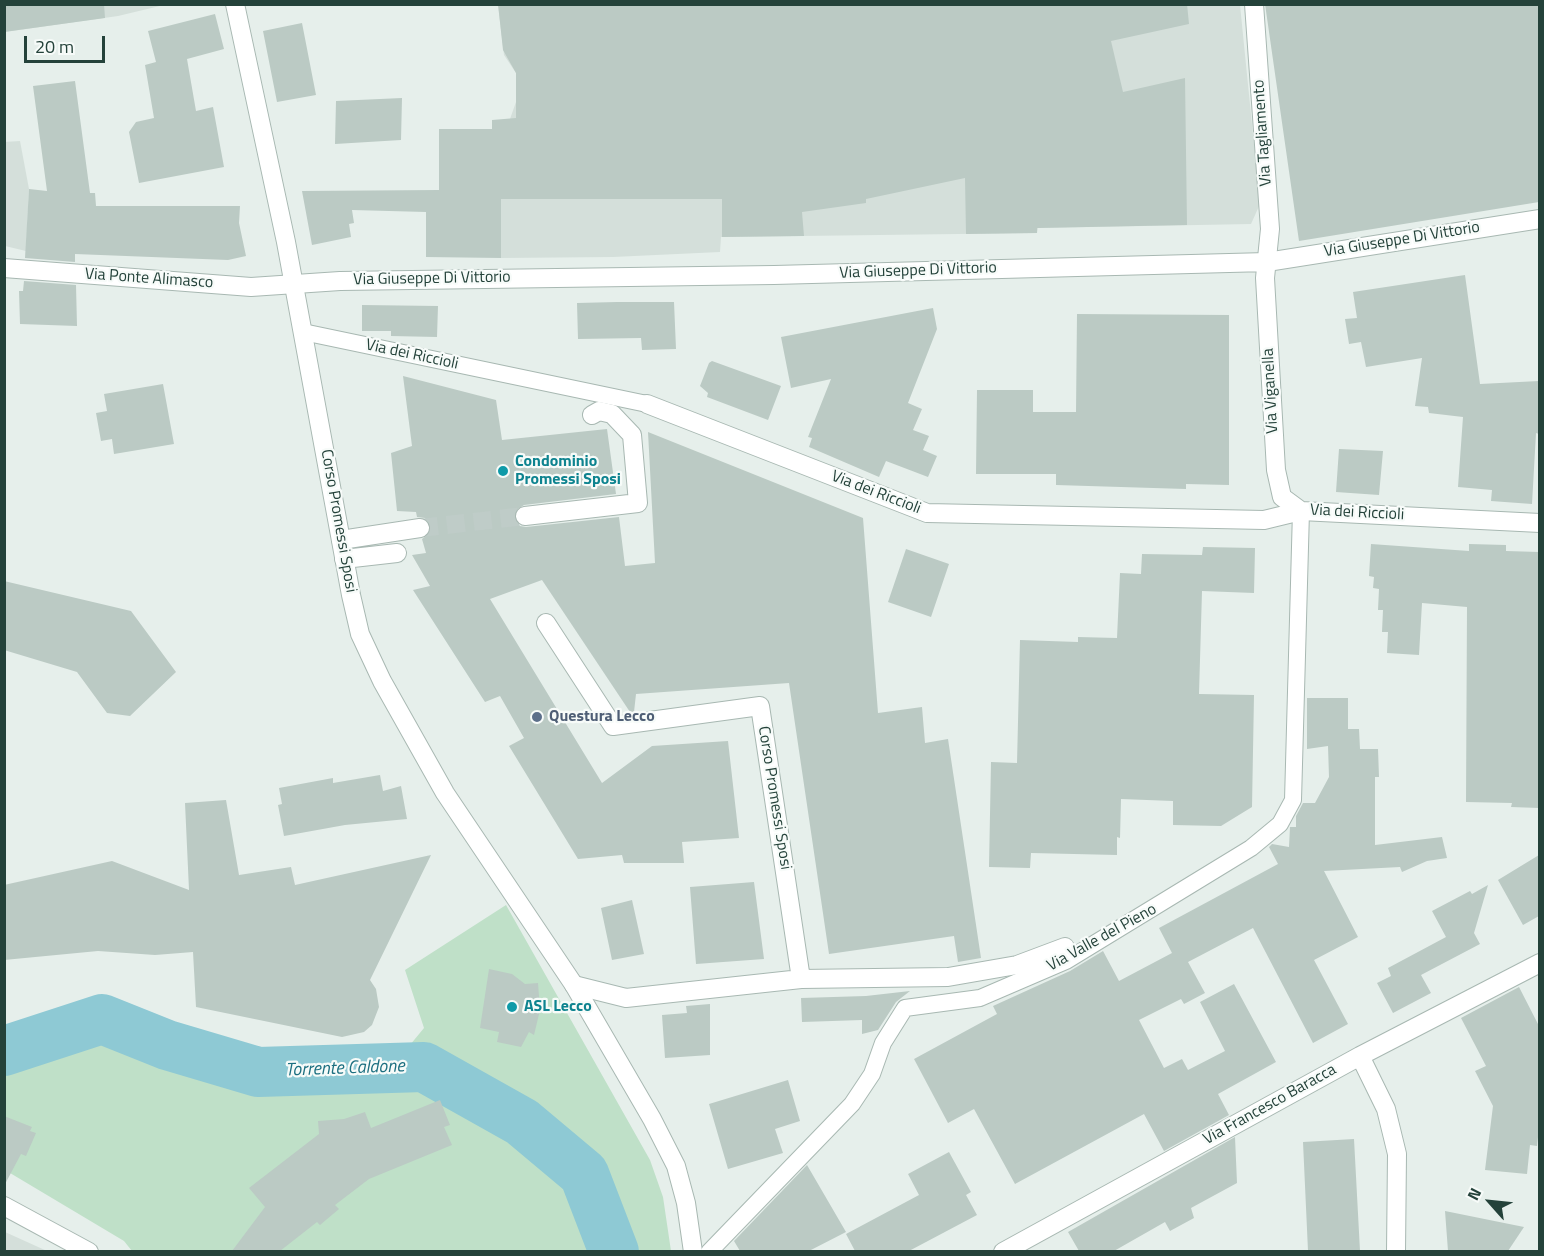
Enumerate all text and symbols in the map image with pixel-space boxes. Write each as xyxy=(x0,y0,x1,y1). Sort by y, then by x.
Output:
scale bar xyxy=(27,24,108,62)
text: 20 m xyxy=(35,33,74,60)
street label: Via Tagliamento xyxy=(1250,79,1276,187)
street label: Via Giuseppe Di Vittorio xyxy=(1323,218,1481,262)
street label: Via Giuseppe Di Vittorio xyxy=(839,259,997,283)
street label: Via Ponte Alimasco xyxy=(84,265,214,293)
street label: Via Giuseppe Di Vittorio xyxy=(353,268,511,290)
street label: Via dei Riccioli xyxy=(364,336,460,374)
street label: Via Viganella xyxy=(1259,348,1283,434)
street label: Corso Promessi Sposi xyxy=(316,448,360,594)
place label: Condominio Promessi Sposi xyxy=(515,452,621,490)
marker: Condominio Promessi Sposi xyxy=(496,464,510,478)
street label: Via dei Riccioli xyxy=(829,467,923,519)
street label: Via dei Riccioli xyxy=(1309,501,1405,525)
place label: Questura Lecco xyxy=(549,707,655,727)
marker: Questura Lecco xyxy=(530,710,544,724)
street label: Corso Promessi Sposi xyxy=(753,725,795,871)
street label: Via Valle del Pieno xyxy=(1044,900,1160,976)
place label: ASL Lecco xyxy=(524,997,592,1017)
marker: ASL Lecco xyxy=(505,1000,519,1014)
water label: Torrente Caldone xyxy=(285,1056,405,1082)
street label: Via Francesco Baracca xyxy=(1200,1060,1340,1150)
north arrow xyxy=(1460,1172,1520,1232)
text: N xyxy=(1461,1183,1487,1204)

